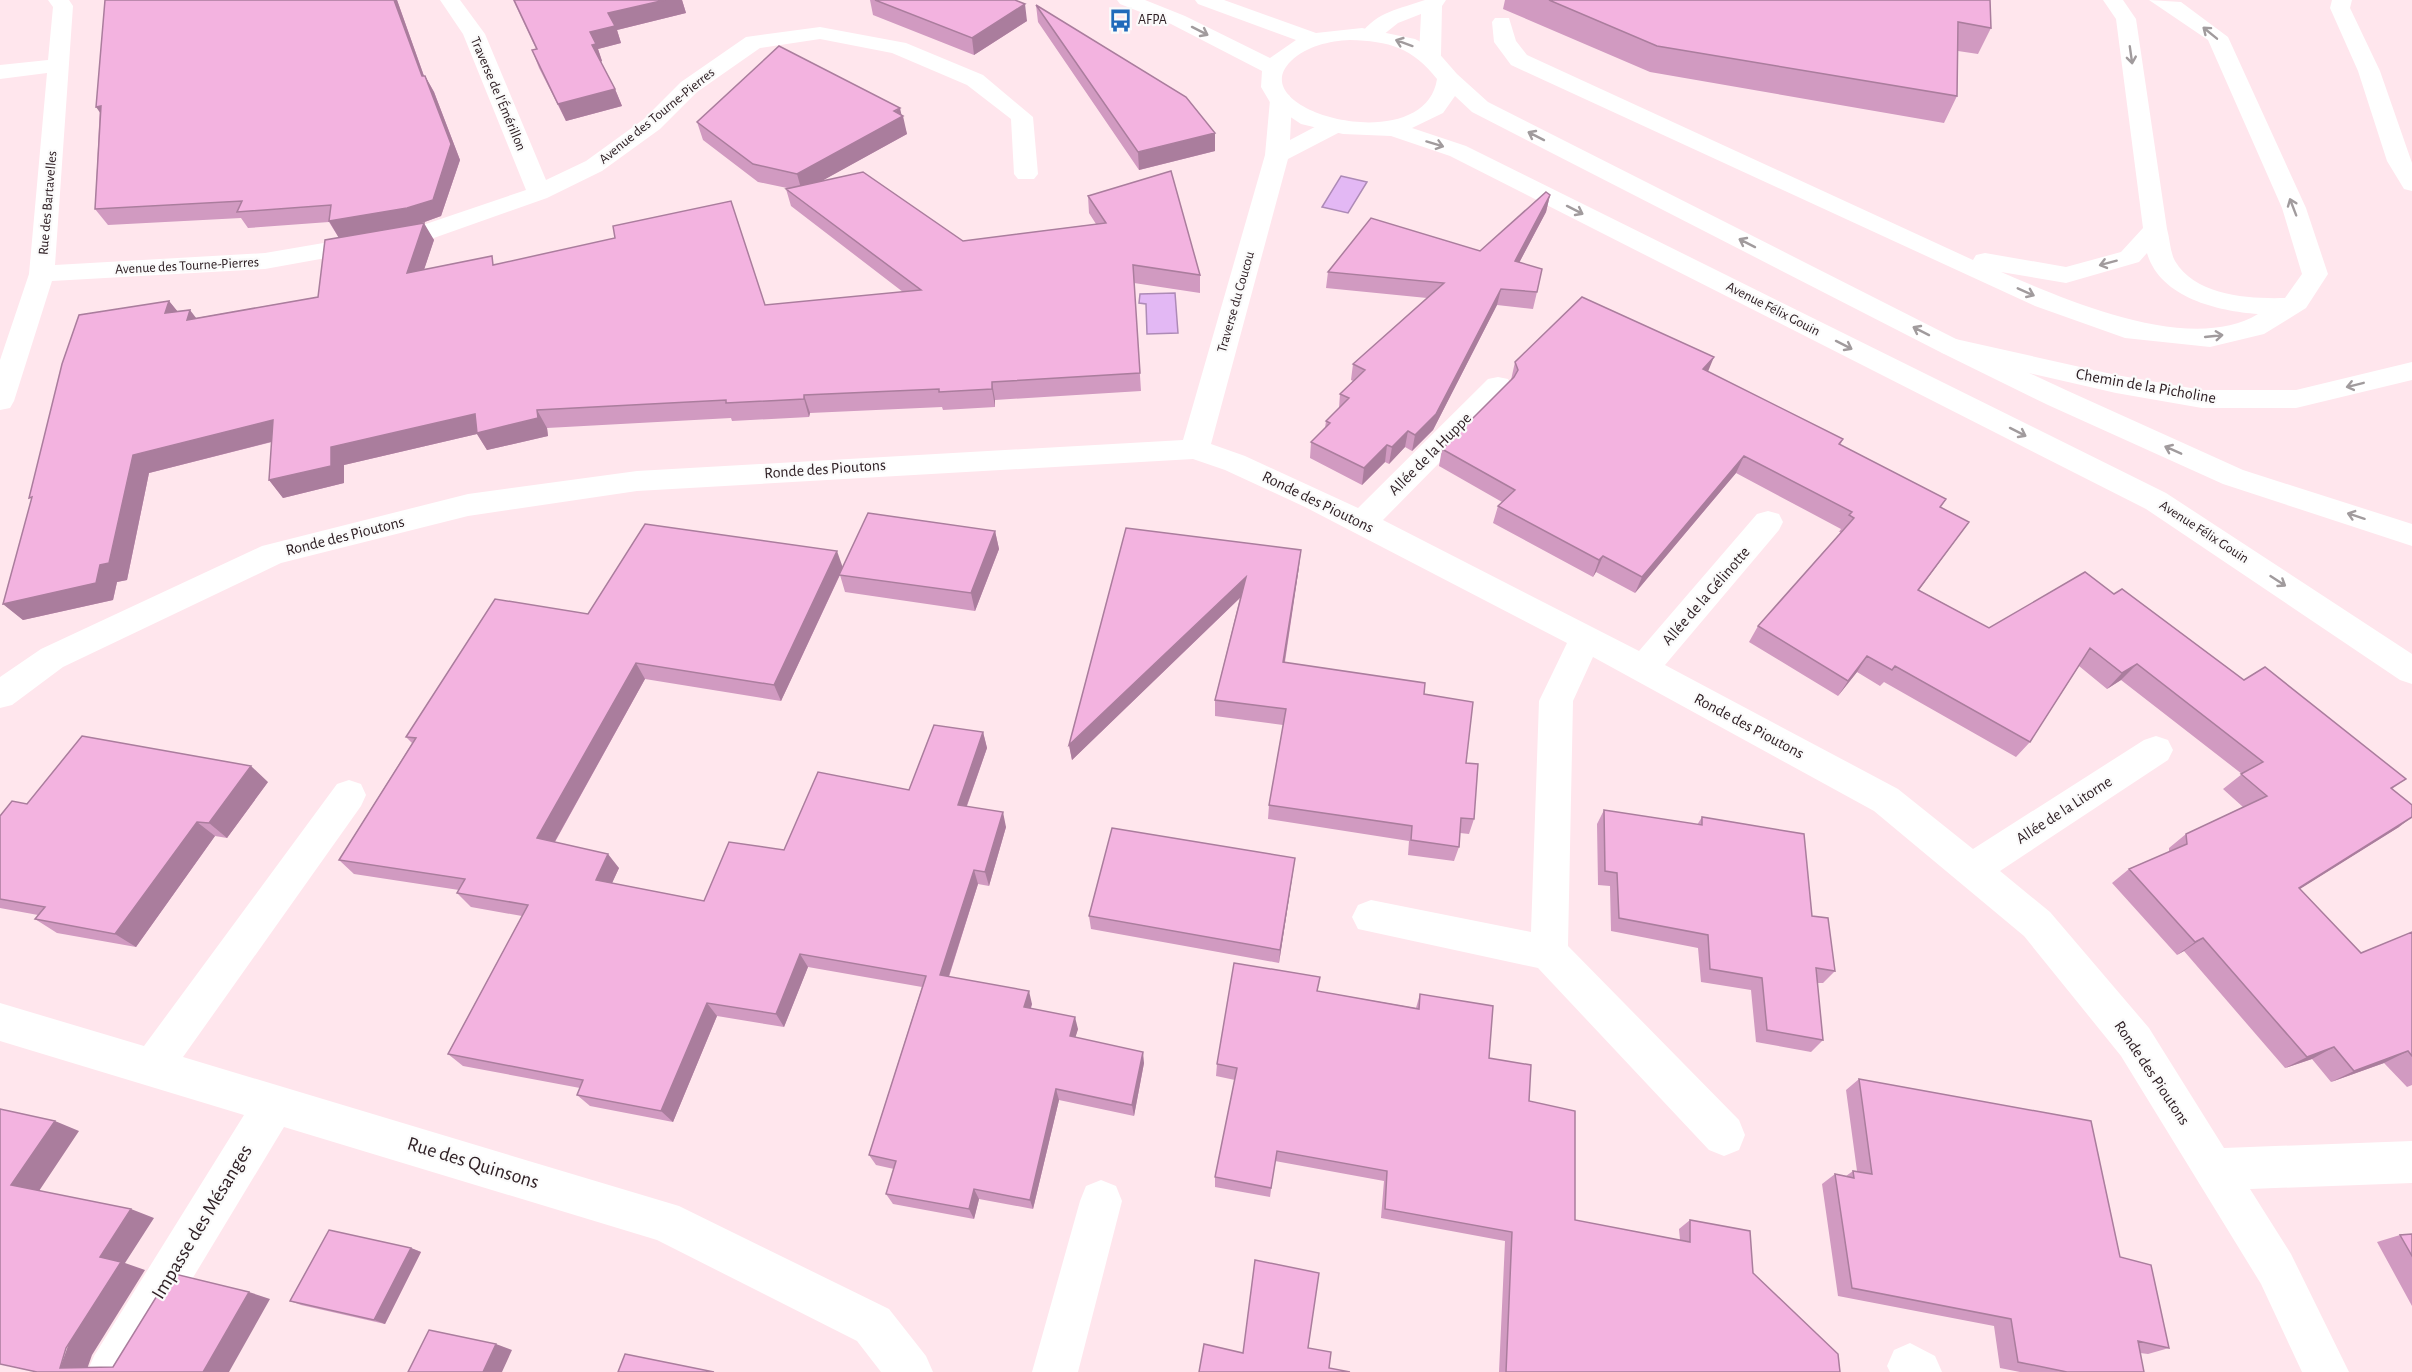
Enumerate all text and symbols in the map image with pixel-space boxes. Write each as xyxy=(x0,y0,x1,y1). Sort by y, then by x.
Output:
bus stop icon: AFPA xyxy=(1107,7,1133,33)
place label: AFPA xyxy=(1138,13,1167,27)
one-way arrow xyxy=(1191,26,1209,37)
one-way arrow xyxy=(2202,26,2218,39)
street label: Traverse de l'Émérillon xyxy=(468,34,531,153)
one-way arrow xyxy=(1395,36,1414,47)
one-way arrow xyxy=(2125,44,2136,64)
street label: Avenue des Tourne-Pierres xyxy=(597,65,717,167)
one-way arrow xyxy=(1527,129,1545,141)
one-way arrow xyxy=(1425,139,1444,150)
street label: Rue des Bartavelles xyxy=(36,150,60,256)
one-way arrow xyxy=(2287,199,2298,217)
one-way arrow xyxy=(1566,205,1584,217)
one-way arrow xyxy=(1739,237,1757,248)
street label: Traverse du Coucou xyxy=(1215,250,1257,354)
street label: Avenue des Tourne-Pierres xyxy=(115,255,259,277)
one-way arrow xyxy=(2099,258,2118,270)
street label: Avenue Félix Gouin xyxy=(1724,279,1822,339)
one-way arrow xyxy=(2016,287,2035,298)
one-way arrow xyxy=(1912,325,1930,337)
one-way arrow xyxy=(2203,331,2223,342)
one-way arrow xyxy=(1834,339,1852,351)
street label: Chemin de la Picholine xyxy=(2075,366,2217,406)
one-way arrow xyxy=(2346,380,2365,392)
street label: Allée de la Huppe xyxy=(1386,410,1474,498)
one-way arrow xyxy=(2009,426,2027,438)
one-way arrow xyxy=(2165,444,2183,455)
street label: Ronde des Pioutons xyxy=(764,457,886,481)
street label: Ronde des Pioutons xyxy=(1260,468,1376,536)
street label: Avenue Félix Gouin xyxy=(2157,498,2251,566)
one-way arrow xyxy=(2347,510,2366,521)
street label: Ronde des Pioutons xyxy=(284,513,406,558)
street label: Allée de la Gélinotte xyxy=(1659,544,1753,648)
one-way arrow xyxy=(2269,575,2286,587)
street label: Ronde des Pioutons xyxy=(1691,690,1807,762)
street label: Allée de la Litorne xyxy=(2013,773,2115,847)
street label: Ronde des Pioutons xyxy=(2111,1018,2193,1128)
street label: Rue des Quinsons xyxy=(405,1133,541,1193)
street label: Impasse des Mésanges xyxy=(148,1141,256,1303)

